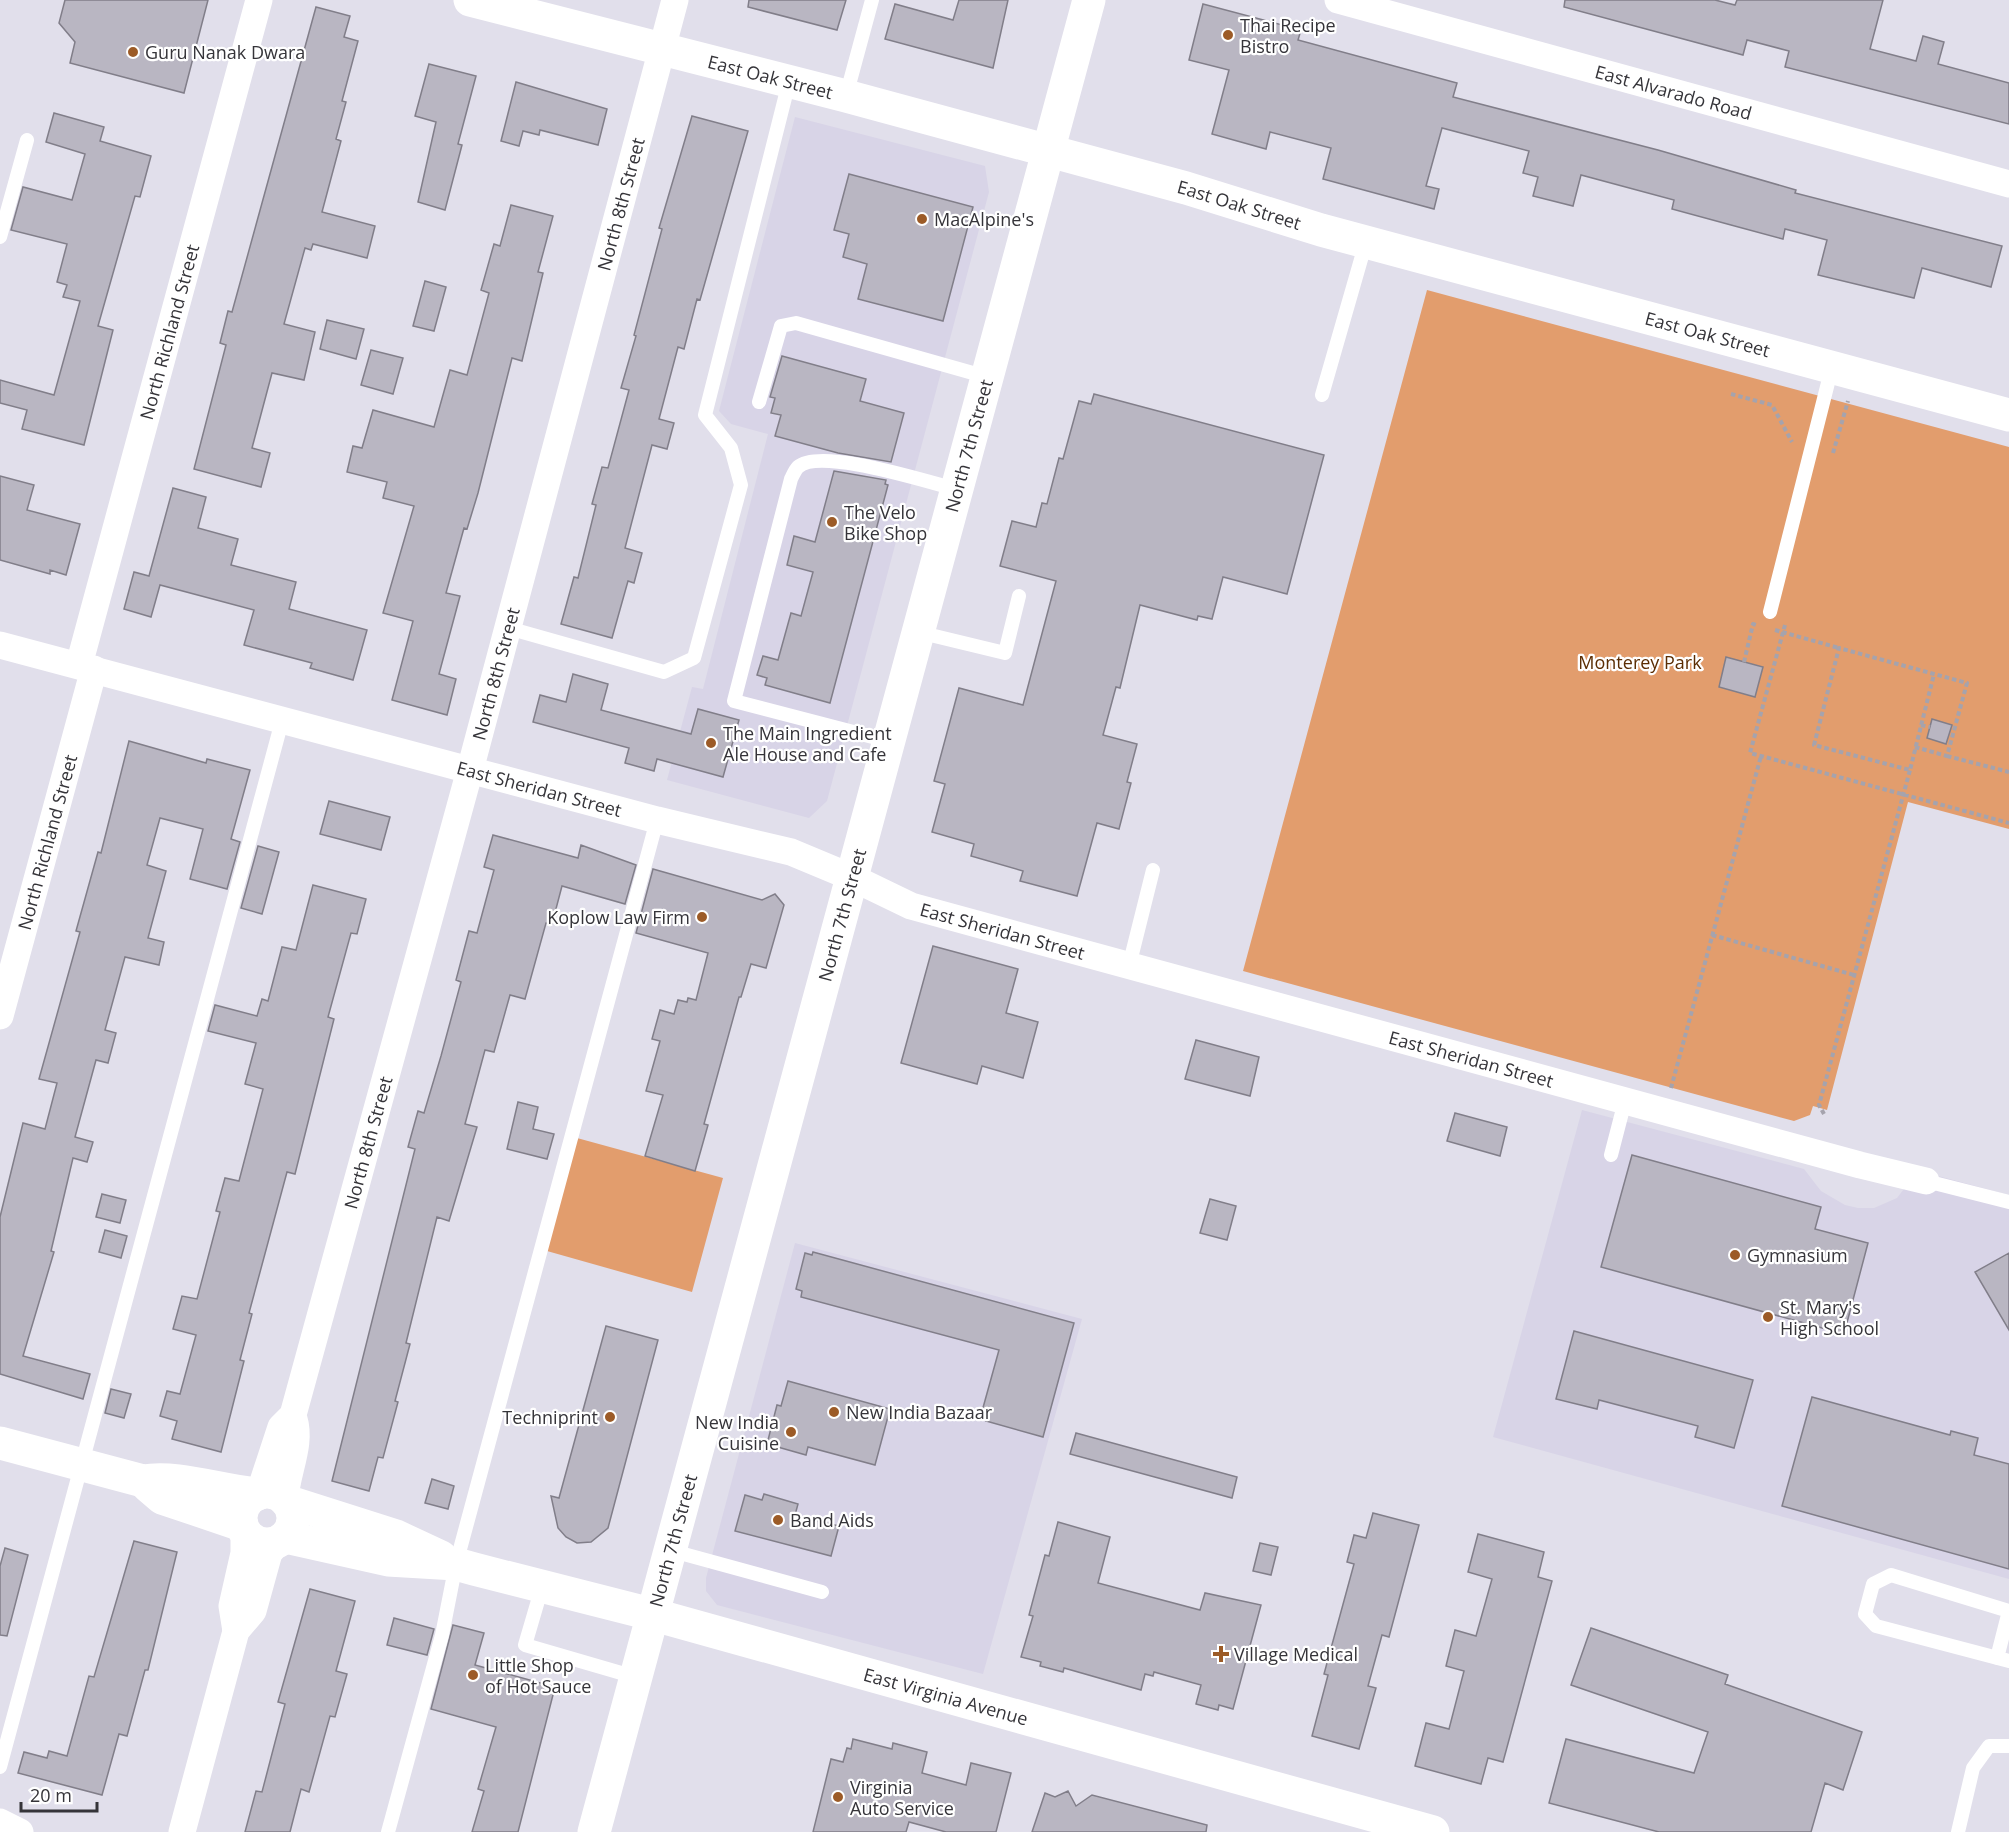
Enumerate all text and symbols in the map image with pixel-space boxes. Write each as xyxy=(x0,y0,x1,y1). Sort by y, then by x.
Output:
place label: Thai Recipe Bistro xyxy=(1240,13,1336,58)
marker: Thai Recipe Bistro xyxy=(1221,28,1235,42)
place label: Guru Nanak Dwara xyxy=(145,40,305,64)
marker: Guru Nanak Dwara xyxy=(126,45,140,59)
street label: East Oak Street xyxy=(705,49,835,104)
street label: East Alvarado Road xyxy=(1593,59,1755,125)
street label: North 8th Street xyxy=(592,135,650,273)
street label: East Oak Street xyxy=(1175,174,1304,235)
place label: MacAlpine's xyxy=(934,207,1034,231)
marker: MacAlpine's xyxy=(915,212,929,226)
street label: North Richland Street xyxy=(134,242,204,422)
street label: East Oak Street xyxy=(1643,306,1773,362)
street label: North 7th Street xyxy=(939,377,998,515)
place label: The Velo Bike Shop xyxy=(844,500,927,545)
marker: The Velo Bike Shop xyxy=(825,515,839,529)
street label: North 8th Street xyxy=(466,605,525,743)
park label: Monterey Park xyxy=(1578,650,1702,674)
place label: The Main Ingredient Ale House and Cafe xyxy=(723,721,892,766)
marker: The Main Ingredient Ale House and Cafe xyxy=(704,736,718,750)
street label: North Richland Street xyxy=(12,752,82,933)
street label: East Sheridan Street xyxy=(454,755,624,822)
street label: North 7th Street xyxy=(812,846,871,984)
street label: East Sheridan Street xyxy=(917,897,1087,965)
place label: Koplow Law Firm xyxy=(547,905,690,929)
marker: Koplow Law Firm xyxy=(695,910,709,924)
street label: East Sheridan Street xyxy=(1386,1025,1556,1093)
street label: North 8th Street xyxy=(338,1073,397,1212)
place label: Gymnasium xyxy=(1747,1243,1848,1267)
marker: Gymnasium xyxy=(1728,1248,1742,1262)
place label: St. Mary's High School xyxy=(1780,1295,1879,1340)
marker: St. Mary's High School xyxy=(1761,1310,1775,1324)
place label: New India Bazaar xyxy=(846,1400,993,1424)
place label: Techniprint xyxy=(502,1405,598,1429)
marker: New India Bazaar xyxy=(827,1405,841,1419)
marker: Techniprint xyxy=(603,1410,617,1424)
place label: New India Cuisine xyxy=(695,1410,779,1455)
marker: New India Cuisine xyxy=(784,1425,798,1439)
street label: North 7th Street xyxy=(643,1471,702,1610)
place label: Band Aids xyxy=(790,1508,874,1532)
marker: Band Aids xyxy=(771,1513,785,1527)
place label: Village Medical xyxy=(1234,1642,1358,1666)
marker: Village Medical xyxy=(1212,1645,1230,1663)
place label: Little Shop of Hot Sauce xyxy=(485,1653,591,1698)
street label: East Virginia Avenue xyxy=(861,1662,1031,1731)
marker: Little Shop of Hot Sauce xyxy=(466,1668,480,1682)
scale bar xyxy=(21,1775,98,1813)
place label: Virginia Auto Service xyxy=(850,1775,954,1820)
text: 20 m xyxy=(30,1783,72,1807)
marker: Virginia Auto Service xyxy=(831,1790,845,1804)

